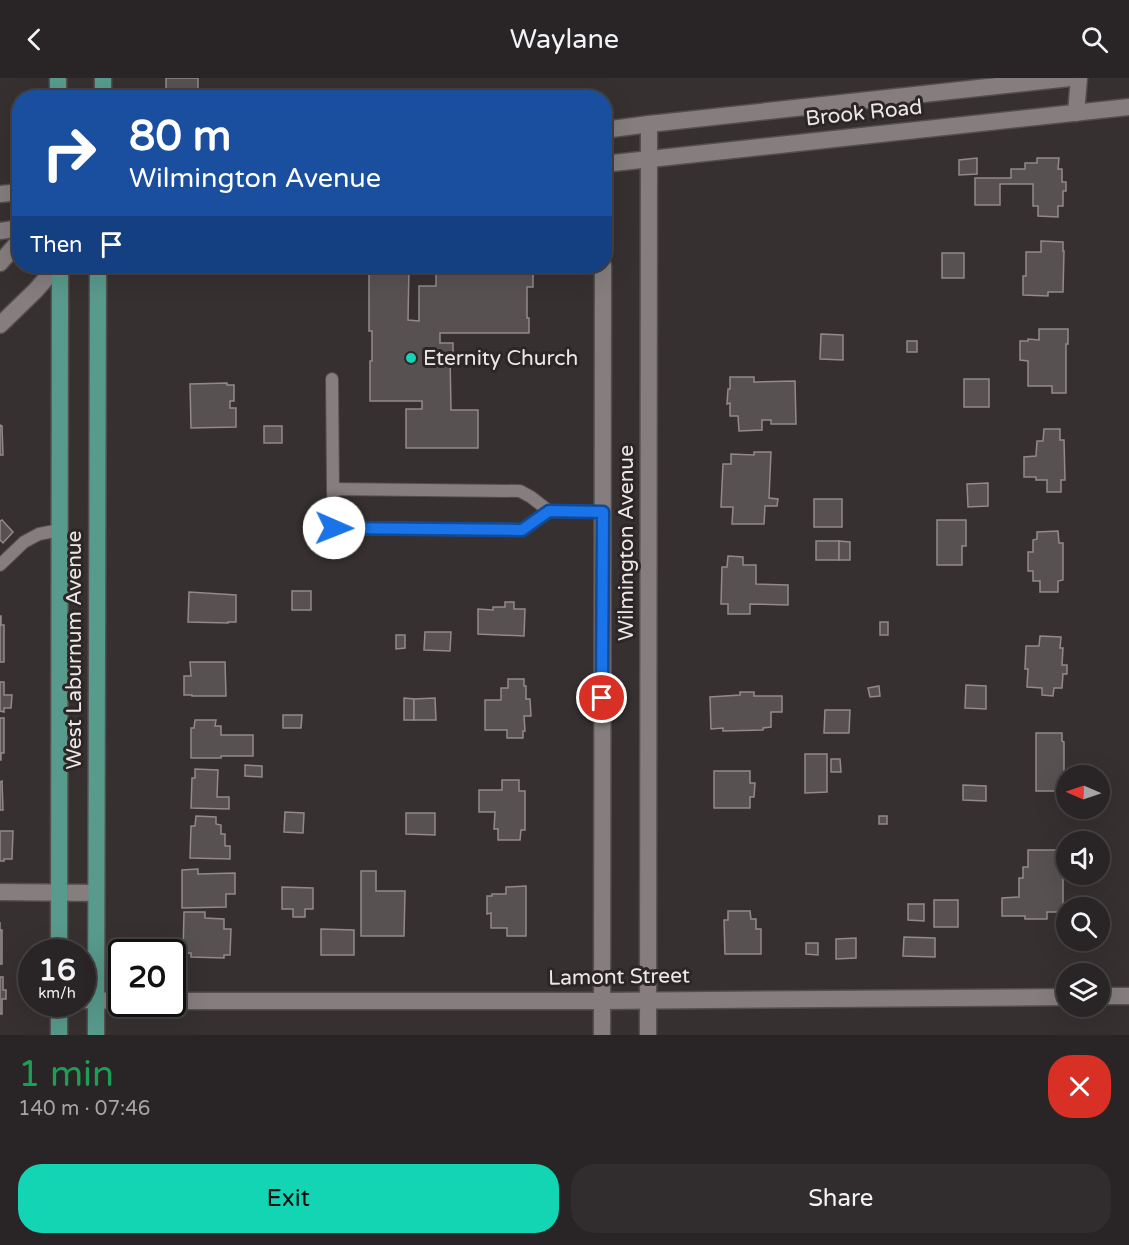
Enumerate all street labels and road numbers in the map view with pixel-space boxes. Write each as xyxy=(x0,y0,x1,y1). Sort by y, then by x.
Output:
street label: Brook Road xyxy=(804,94,924,132)
street label: Wilmington Avenue xyxy=(614,445,639,641)
street label: West Laburnum Avenue xyxy=(62,530,87,770)
street label: Lamont Street xyxy=(548,963,690,991)

